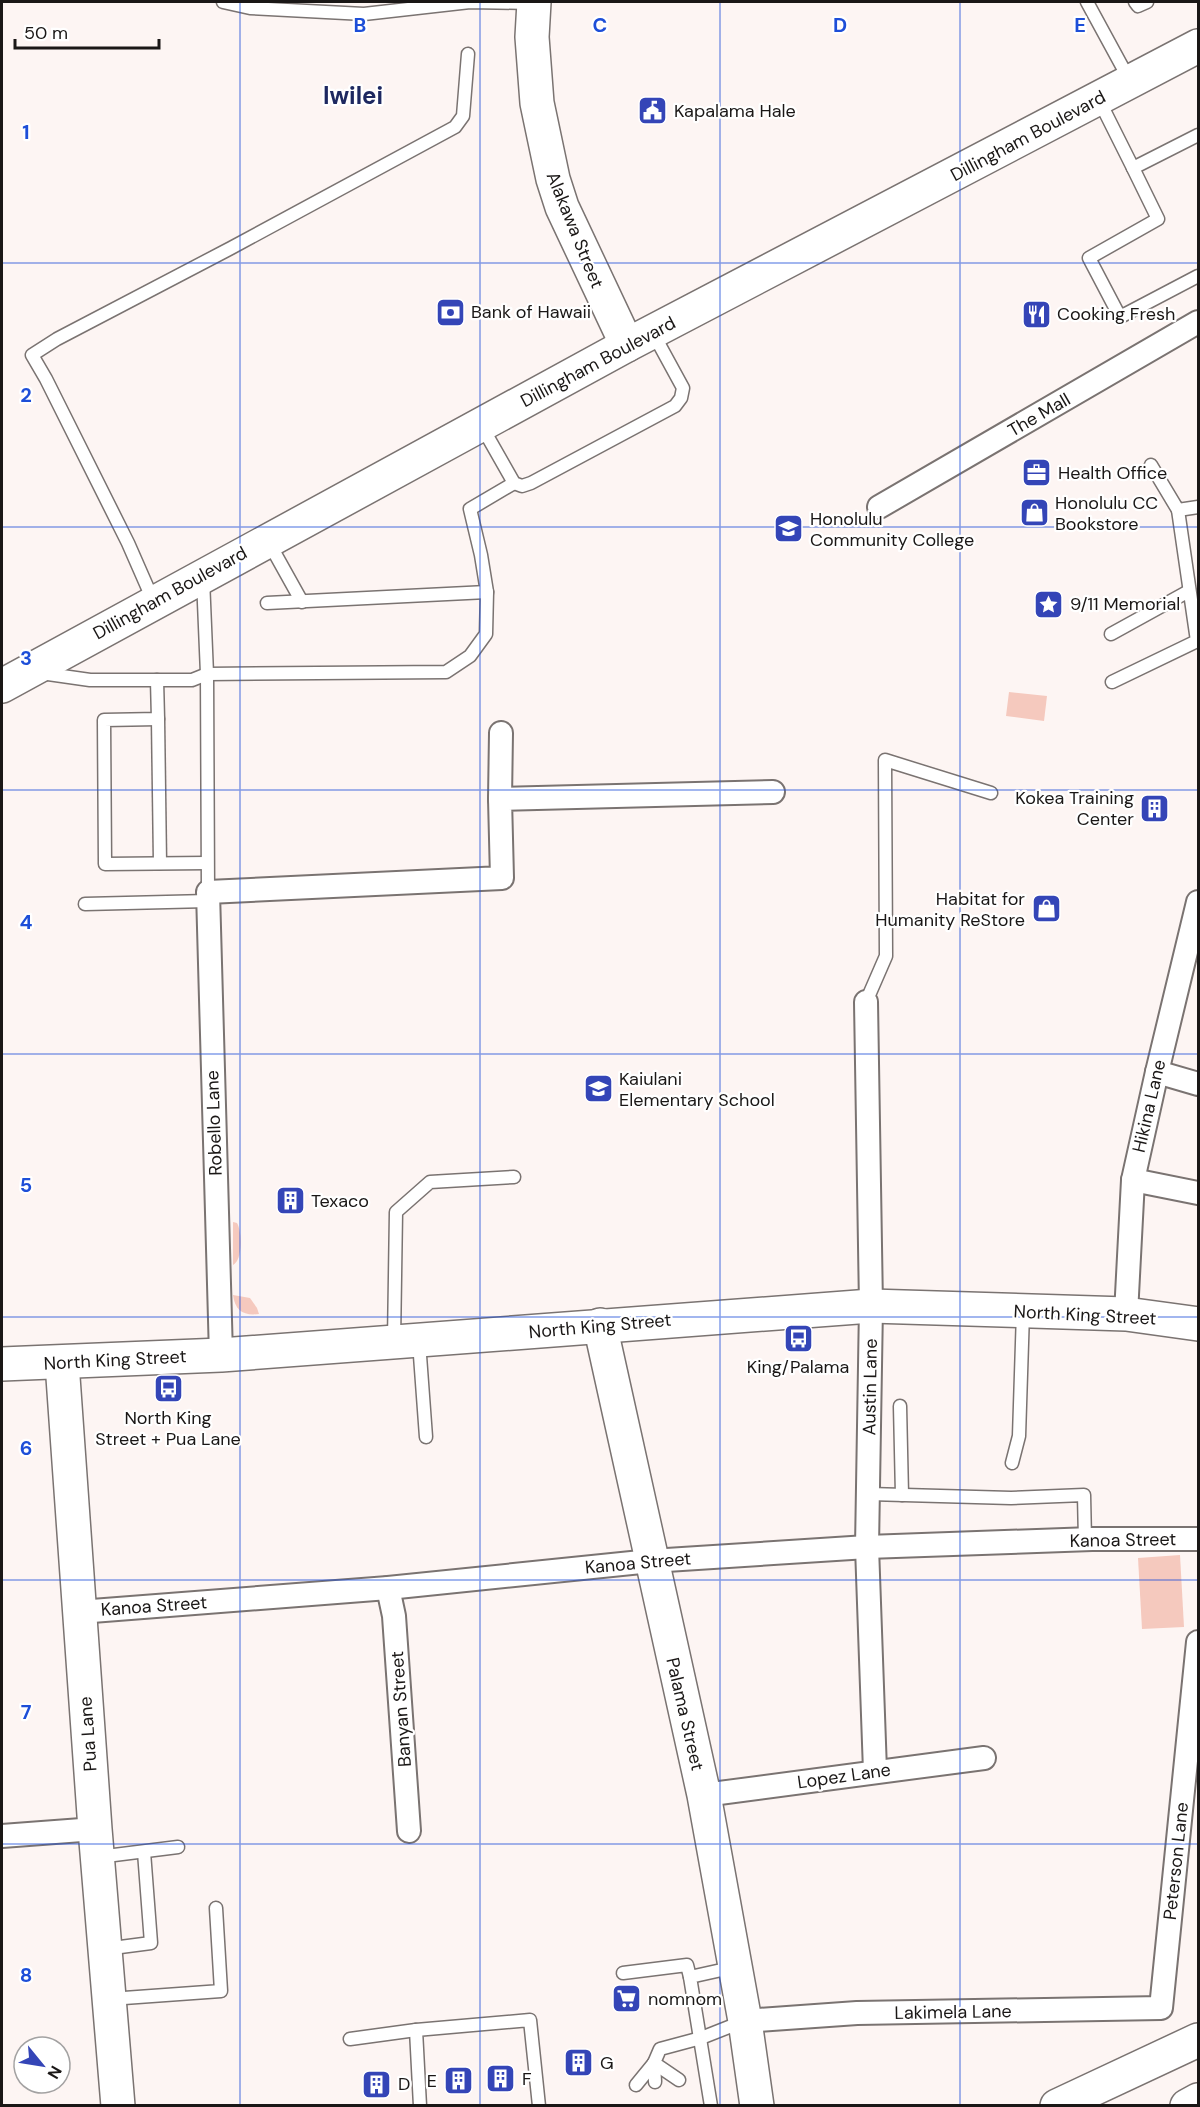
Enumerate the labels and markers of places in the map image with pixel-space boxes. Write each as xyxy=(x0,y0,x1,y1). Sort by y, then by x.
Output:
public building icon: Kapalama Hale xyxy=(637,95,669,127)
place label: Kapalama Hale xyxy=(674,99,796,123)
bank icon: Bank of Hawaii xyxy=(434,296,466,328)
restaurant icon: Cooking Fresh xyxy=(1020,298,1052,330)
place label: Bank of Hawaii xyxy=(471,300,591,324)
place label: Cooking Fresh xyxy=(1057,302,1175,326)
office icon: Health Office xyxy=(1021,457,1053,489)
place label: Health Office xyxy=(1058,461,1167,485)
place label: Honolulu CC Bookstore xyxy=(1055,491,1158,536)
shop icon: Honolulu CC Bookstore xyxy=(1018,497,1050,529)
place label: Honolulu Community College xyxy=(810,507,974,552)
school or university icon: Honolulu Community College xyxy=(773,513,805,545)
place icon: 9/11 Memorial xyxy=(1033,588,1065,620)
place label: 9/11 Memorial xyxy=(1070,592,1180,616)
place label: Kokea Training Center xyxy=(1015,786,1134,831)
building icon: Kokea Training Center xyxy=(1139,792,1171,824)
place label: Habitat for Humanity ReStore xyxy=(875,887,1025,932)
shop icon: Habitat for Humanity ReStore xyxy=(1030,893,1062,925)
place label: Kaiulani Elementary School xyxy=(619,1067,775,1112)
school or university icon: Kaiulani Elementary School xyxy=(582,1073,614,1105)
building icon: Texaco xyxy=(274,1185,306,1217)
place label: Texaco xyxy=(311,1189,369,1213)
bus stop icon: King/Palama xyxy=(782,1322,814,1354)
place label: King/Palama xyxy=(747,1355,849,1379)
bus stop icon: North King Street + Pua Lane xyxy=(152,1373,184,1405)
place label: North King Street + Pua Lane xyxy=(95,1406,241,1451)
supermarket icon: nomnom xyxy=(611,1983,643,2015)
place label: nomnom xyxy=(648,1987,722,2011)
building icon: G xyxy=(563,2047,595,2079)
place label: G xyxy=(600,2051,614,2075)
building icon: F xyxy=(485,2063,517,2095)
building icon: E xyxy=(442,2065,474,2097)
place label: F xyxy=(522,2067,532,2091)
building icon: D xyxy=(361,2068,393,2100)
place label: E xyxy=(427,2069,437,2093)
place label: D xyxy=(398,2072,410,2096)

